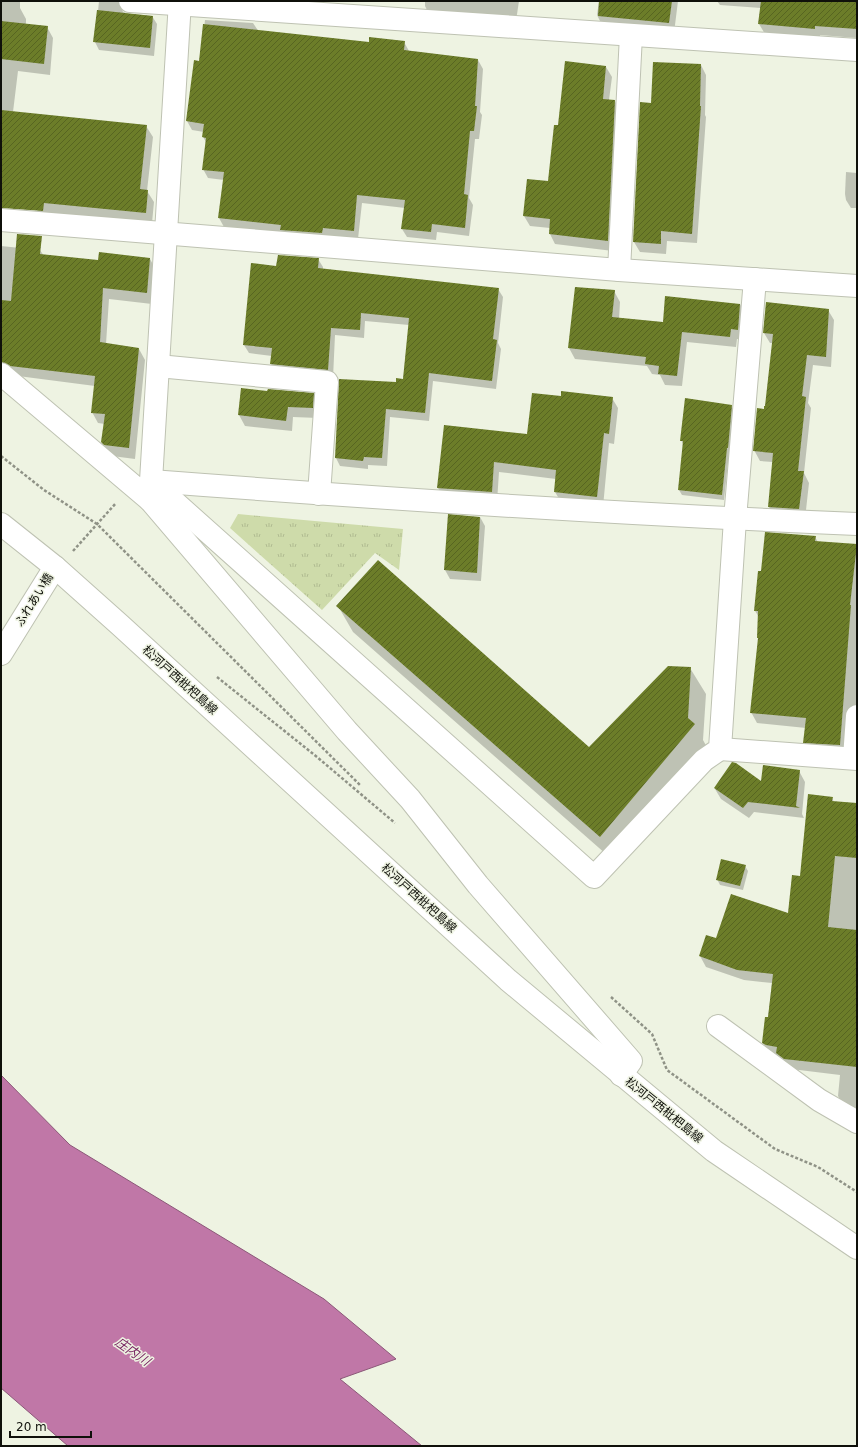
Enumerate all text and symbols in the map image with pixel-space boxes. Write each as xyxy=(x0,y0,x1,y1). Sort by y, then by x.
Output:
street label: ふれあい橋 xyxy=(12,571,56,629)
street label: 松河戸西枇杷島線 xyxy=(140,643,220,717)
street label: 松河戸西枇杷島線 xyxy=(379,861,459,935)
street label: 松河戸西枇杷島線 xyxy=(622,1074,706,1146)
water label: 庄内川 xyxy=(112,1334,155,1370)
scale bar xyxy=(10,1413,91,1439)
text: 20 m xyxy=(16,1420,47,1434)

